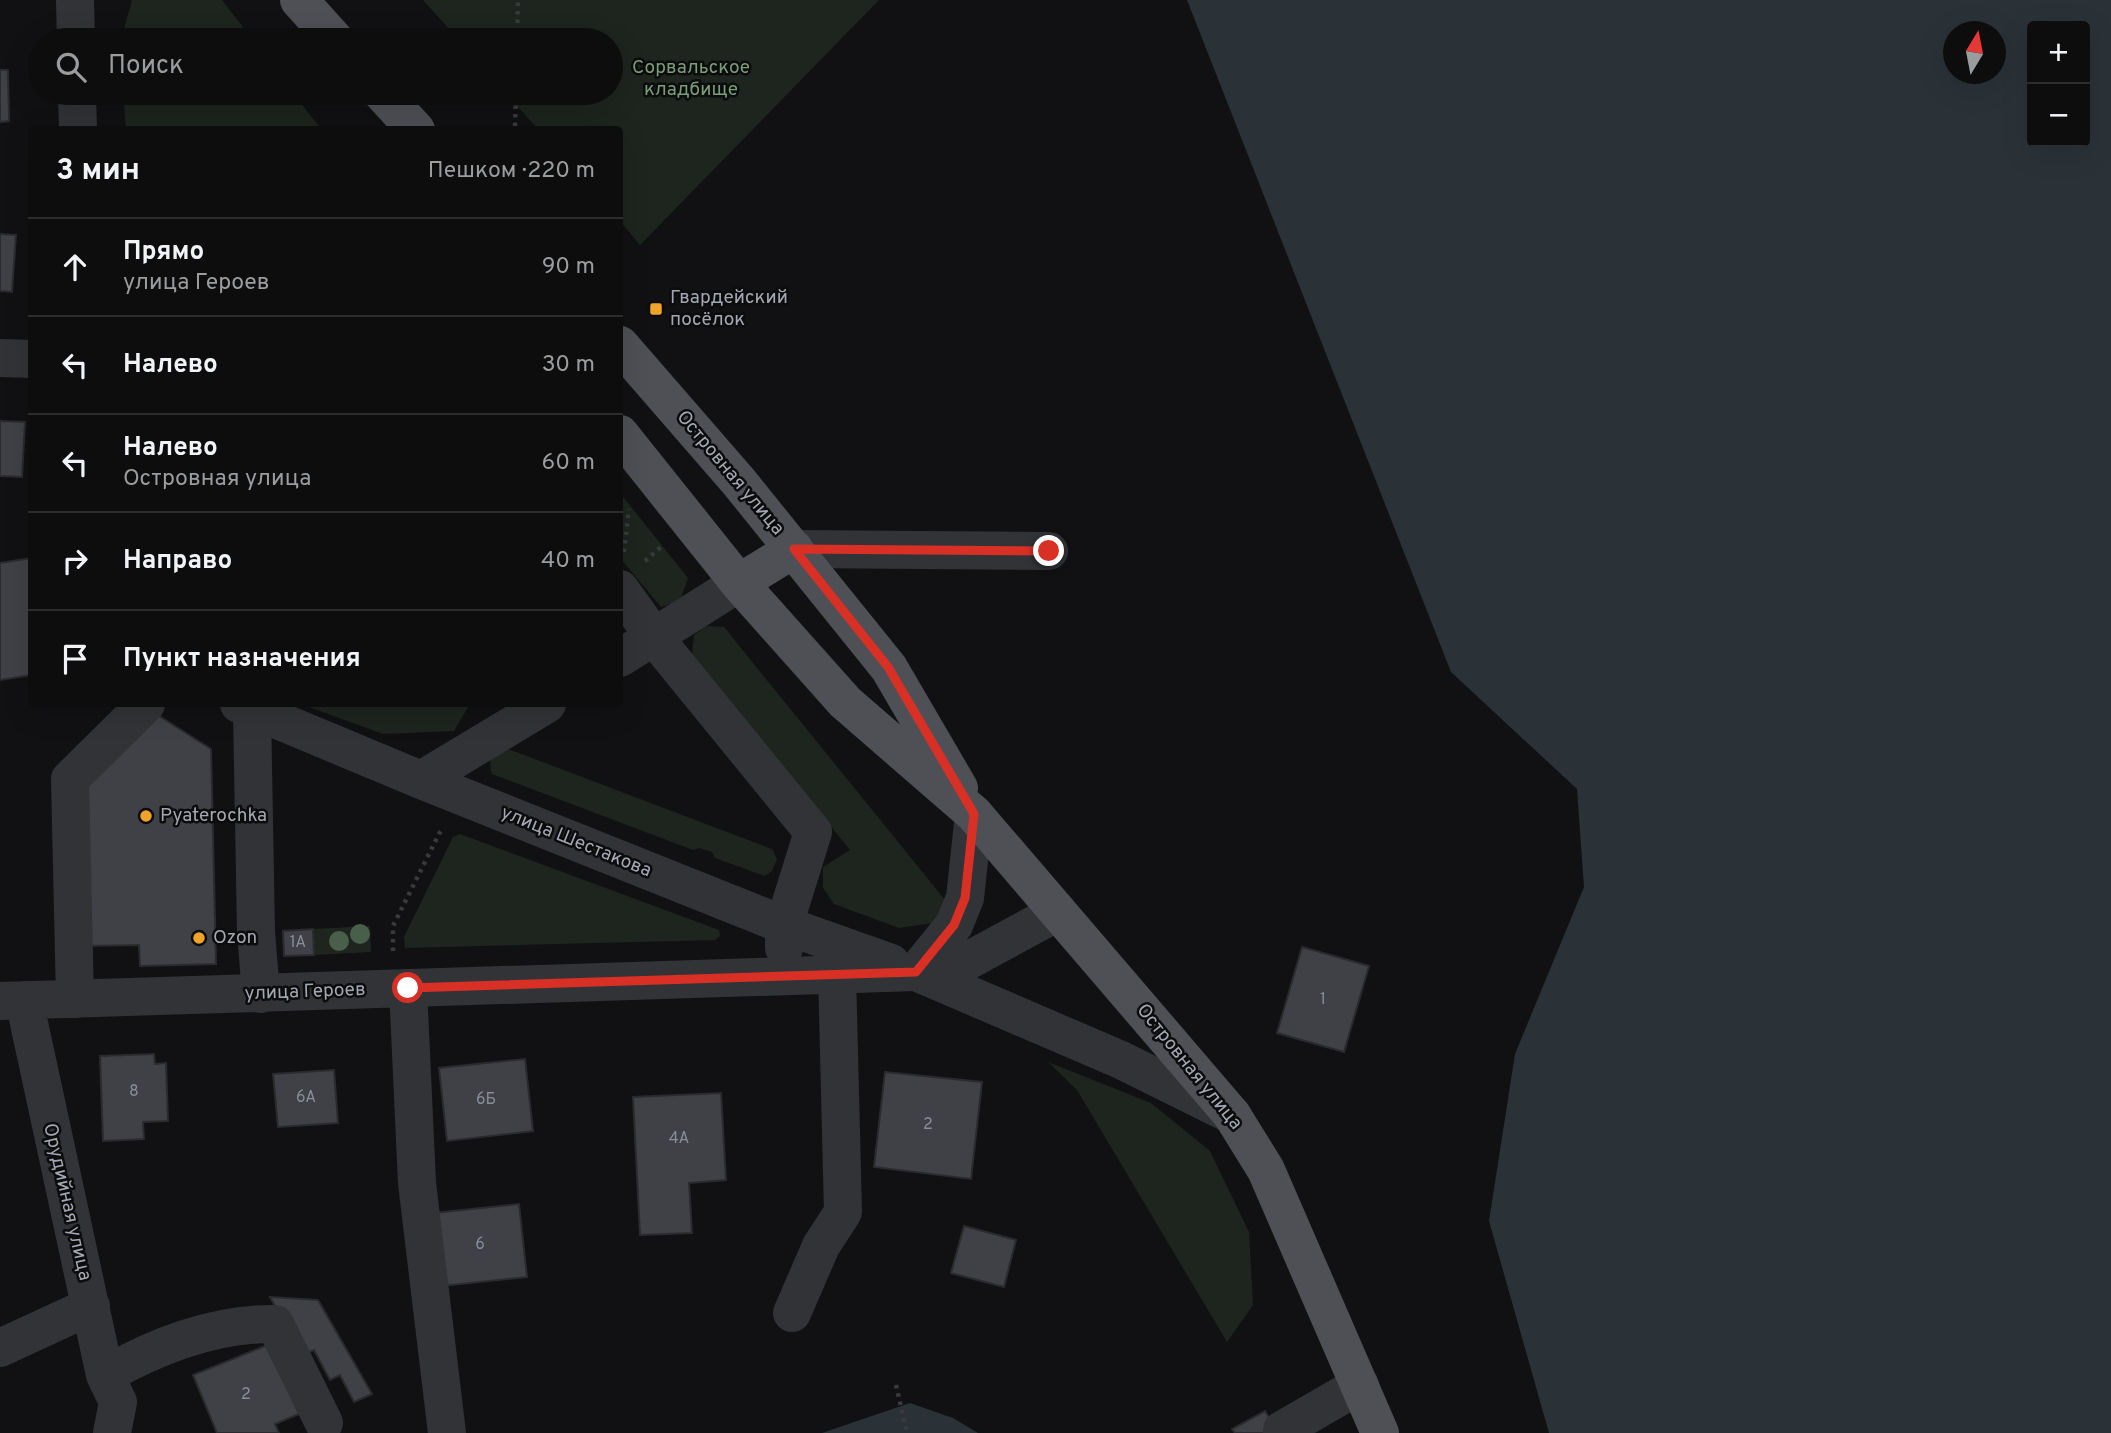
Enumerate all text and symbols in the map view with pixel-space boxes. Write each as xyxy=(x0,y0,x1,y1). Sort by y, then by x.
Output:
north arrow xyxy=(1943,21,2006,84)
map controls xyxy=(2027,21,2090,147)
button: + xyxy=(2027,21,2090,84)
search box xyxy=(28,28,623,105)
icon: search xyxy=(52,48,90,86)
text: Поиск xyxy=(108,50,184,83)
park label: Сорвальское кладбище xyxy=(632,56,750,102)
button: − xyxy=(2027,84,2090,147)
text: 3 мин xyxy=(56,153,140,190)
text: Пешком · 220 m xyxy=(428,157,595,186)
text: Прямо xyxy=(123,236,204,269)
icon: ahead xyxy=(56,248,94,286)
text: 90 m xyxy=(542,253,595,282)
text: улица Героев xyxy=(123,269,270,298)
place label: Гвардейский посёлок xyxy=(670,286,788,332)
marker: Гвардейский посёлок xyxy=(648,301,664,317)
icon: left xyxy=(56,346,94,384)
text: Налево xyxy=(123,349,218,382)
text: 30 m xyxy=(542,351,595,380)
street label: Островная улица xyxy=(671,406,789,540)
text: Налево xyxy=(123,432,218,465)
icon: left xyxy=(56,444,94,482)
text: 60 m xyxy=(542,449,595,478)
text: Островная улица xyxy=(123,465,311,494)
route end xyxy=(1033,535,1064,566)
icon: right xyxy=(56,542,94,580)
text: Направо xyxy=(123,545,232,578)
text: 40 m xyxy=(541,547,595,576)
icon: arrive xyxy=(56,640,94,678)
text: Пункт назначения xyxy=(123,643,361,676)
street label: улица Шестакова xyxy=(497,801,655,883)
place label: Pyaterochka xyxy=(160,804,267,828)
marker: Pyaterochka xyxy=(138,808,154,824)
place label: Ozon xyxy=(213,926,257,950)
marker: Ozon xyxy=(191,930,207,946)
house number: 1А xyxy=(290,933,306,953)
route start xyxy=(392,972,423,1003)
street label: улица Героев xyxy=(244,978,366,1006)
house number: 1 xyxy=(1320,990,1326,1010)
street label: Островная улица xyxy=(1131,999,1247,1135)
house number: 8 xyxy=(129,1082,139,1102)
house number: 6А xyxy=(296,1088,316,1108)
house number: 6Б xyxy=(476,1090,496,1110)
house number: 2 xyxy=(923,1115,933,1135)
street label: Орудийная улица xyxy=(37,1121,97,1283)
house number: 4А xyxy=(669,1129,689,1149)
house number: 6 xyxy=(475,1235,485,1255)
house number: 2 xyxy=(241,1385,251,1405)

